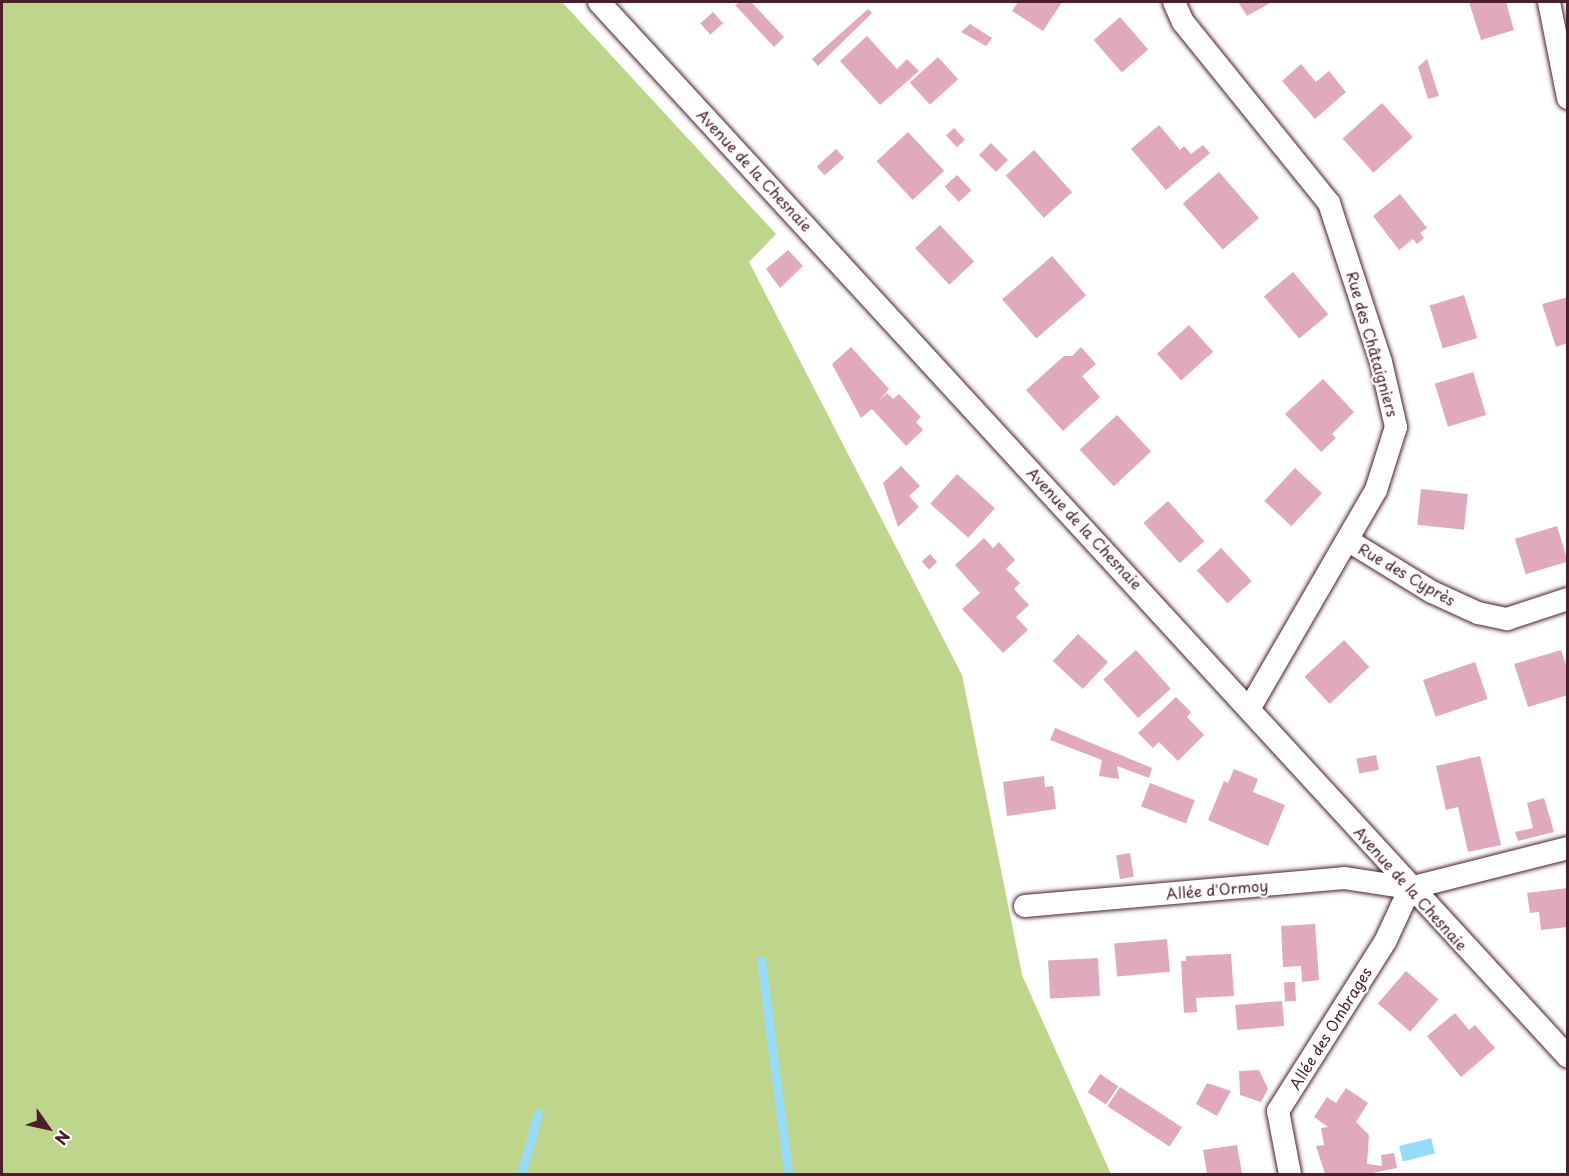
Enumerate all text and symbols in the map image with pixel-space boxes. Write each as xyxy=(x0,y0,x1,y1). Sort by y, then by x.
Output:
street label: Avenue de la Chesnaie xyxy=(693,105,817,235)
street label: Rue des Châtaigniers xyxy=(1343,268,1403,420)
street label: Avenue de la Chesnaie xyxy=(1023,463,1147,593)
street label: Rue des Cyprès xyxy=(1354,538,1460,610)
street label: Avenue de la Chesnaie xyxy=(1350,822,1472,954)
street label: Allée d'Ormoy xyxy=(1165,876,1269,902)
street label: Allée des Ombrages xyxy=(1284,962,1376,1094)
north arrow xyxy=(18,1098,78,1158)
text: N xyxy=(49,1126,76,1150)

